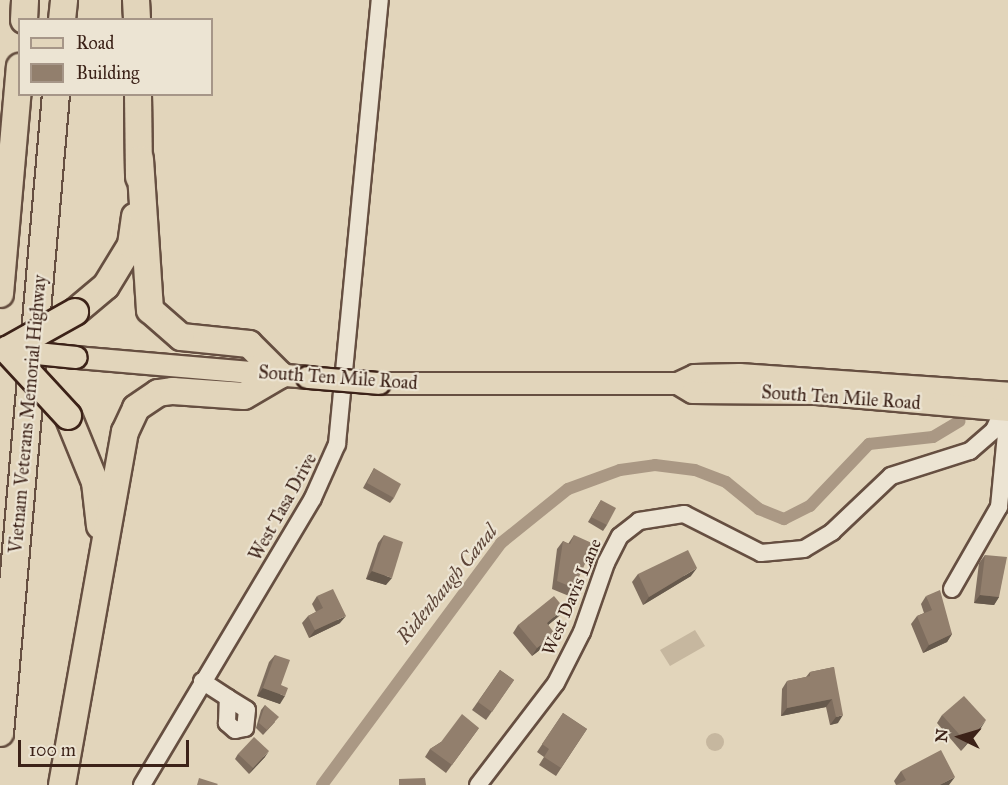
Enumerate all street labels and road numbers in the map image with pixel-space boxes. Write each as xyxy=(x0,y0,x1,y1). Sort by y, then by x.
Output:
street label: Vietnam Veterans Memorial Highway xyxy=(5,274,51,554)
street label: South Ten Mile Road xyxy=(258,362,418,394)
street label: South Ten Mile Road xyxy=(761,382,921,414)
street label: West Tasa Drive xyxy=(245,450,321,564)
street label: West Davis Lane xyxy=(538,535,606,659)

